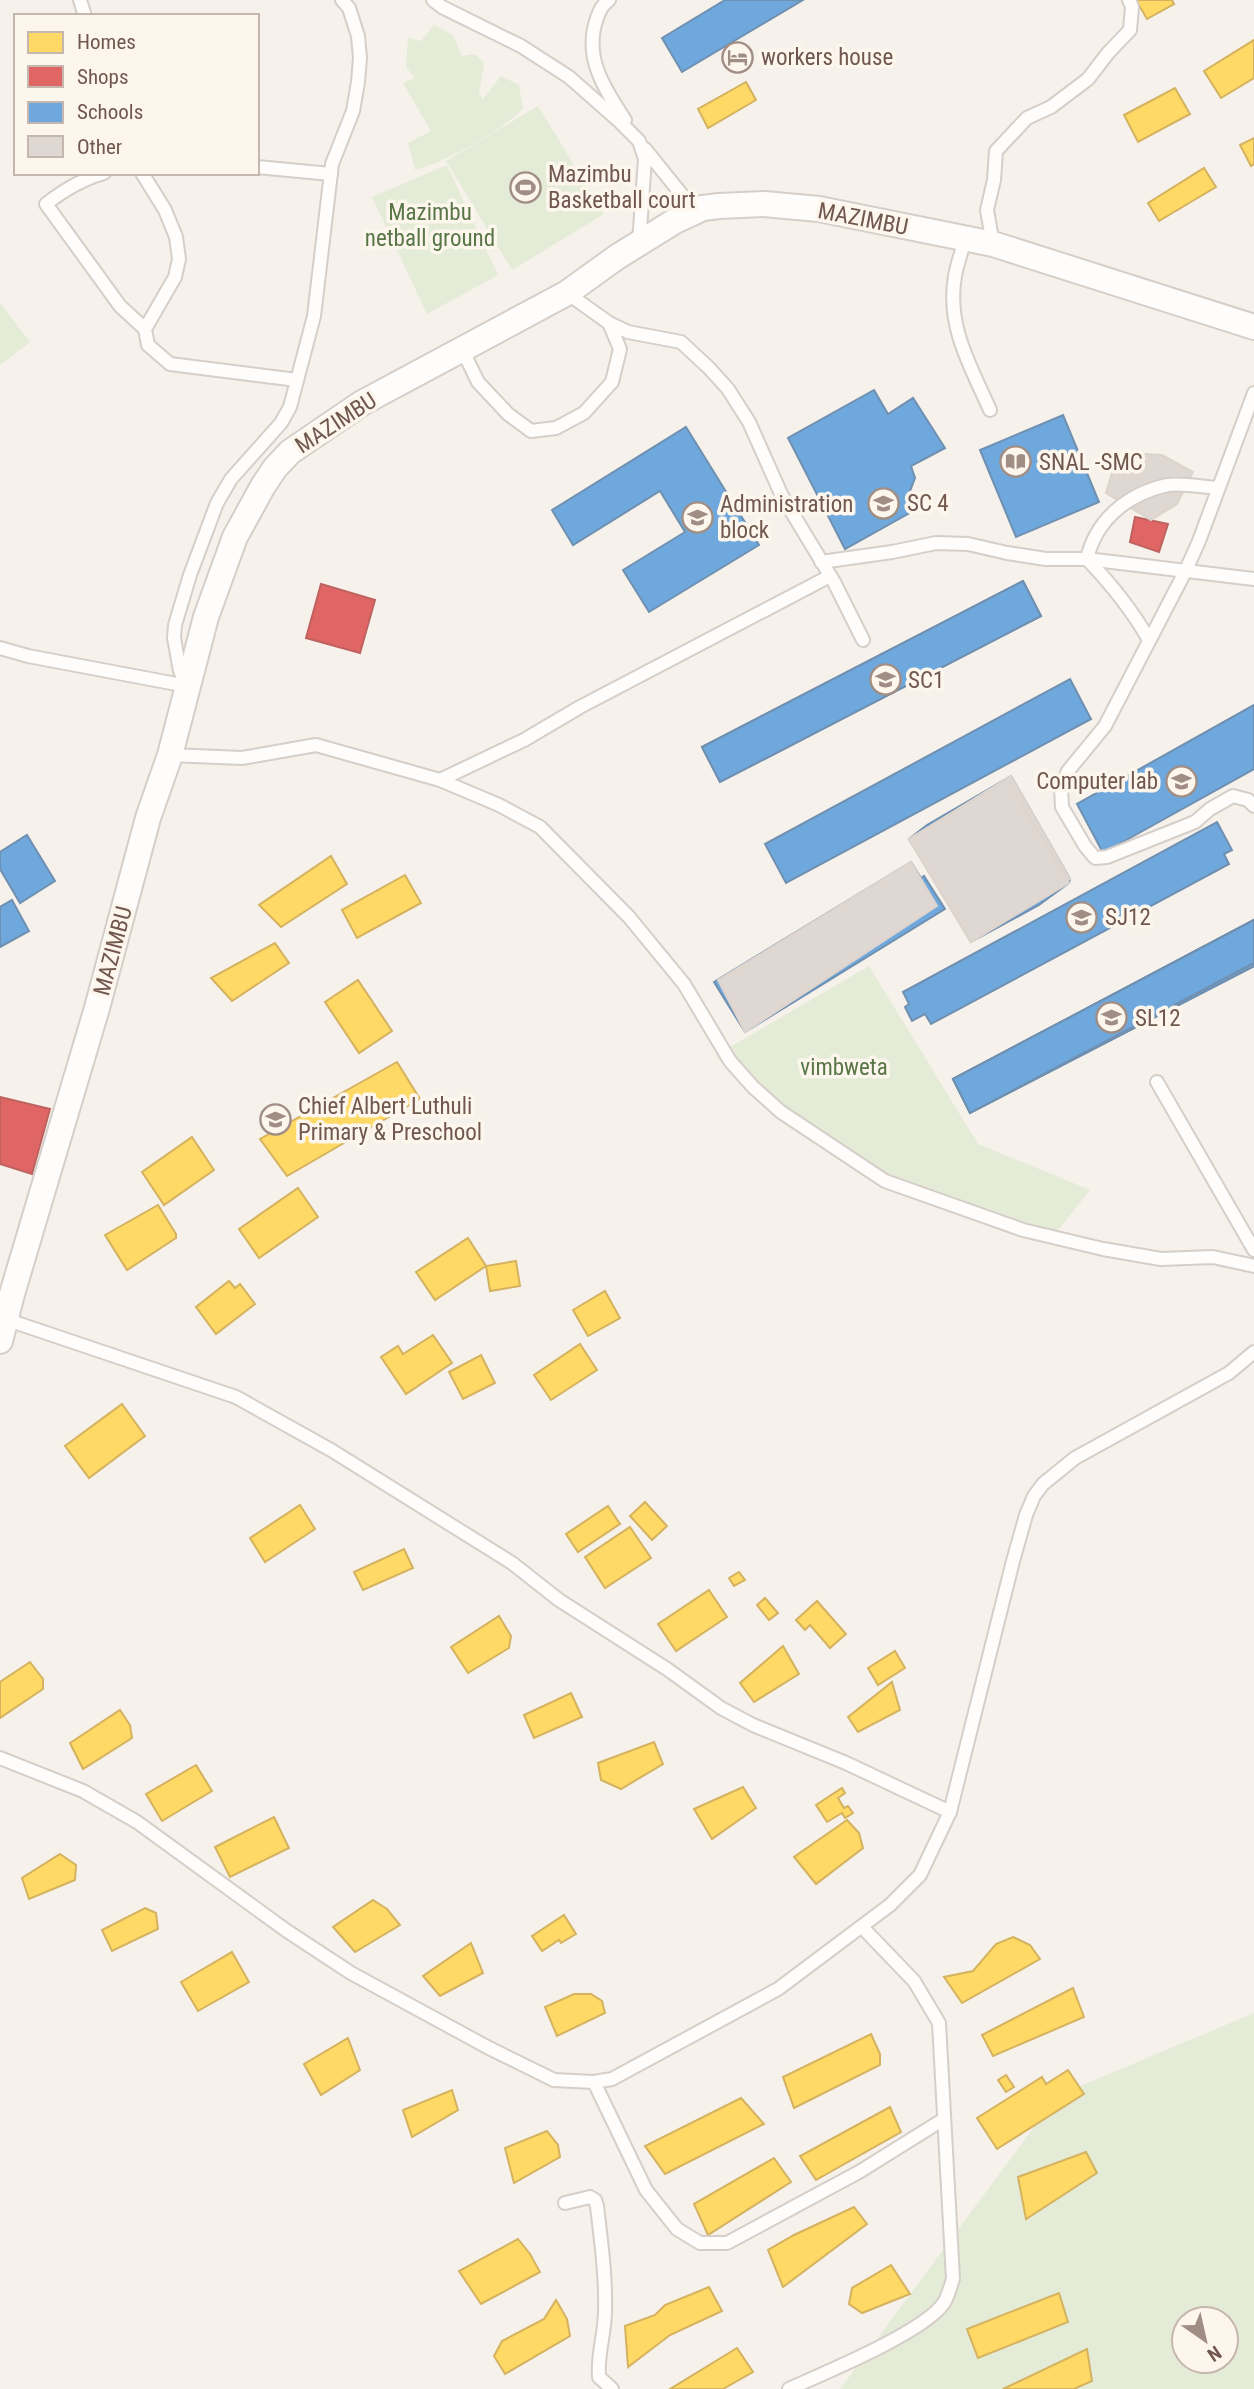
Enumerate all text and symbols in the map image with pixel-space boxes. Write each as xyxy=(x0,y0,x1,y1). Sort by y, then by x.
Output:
legend xyxy=(14,14,259,175)
text: Homes xyxy=(77,30,136,54)
hotel icon: workers house xyxy=(721,40,755,74)
place label: workers house xyxy=(761,44,893,71)
text: Shops xyxy=(77,65,129,89)
text: Schools xyxy=(77,100,143,124)
text: Other xyxy=(77,135,122,159)
place label: Mazimbu Basketball court xyxy=(548,161,696,214)
sports icon: Mazimbu Basketball court xyxy=(508,170,542,204)
street label: MAZIMBU xyxy=(816,197,910,241)
park label: Mazimbu netball ground xyxy=(365,199,495,252)
street label: MAZIMBU xyxy=(290,387,382,459)
library icon: SNAL -SMC xyxy=(999,445,1033,479)
place label: SNAL -SMC xyxy=(1039,449,1143,476)
school or university icon: SC 4 xyxy=(867,486,901,520)
place label: SC 4 xyxy=(907,490,949,517)
place label: Administration block xyxy=(720,491,853,544)
school or university icon: Administration block xyxy=(680,500,714,534)
school or university icon: SC1 xyxy=(868,663,902,697)
place label: SC1 xyxy=(908,667,944,694)
school or university icon: Computer lab xyxy=(1164,764,1198,798)
place label: Computer lab xyxy=(1036,768,1158,795)
school or university icon: SJ12 xyxy=(1065,900,1099,934)
street label: MAZIMBU xyxy=(88,903,138,999)
place label: SJ12 xyxy=(1105,904,1151,931)
school or university icon: SL12 xyxy=(1095,1001,1129,1035)
place label: SL12 xyxy=(1135,1005,1181,1032)
park label: vimbweta xyxy=(800,1054,888,1081)
place label: Chief Albert Luthuli Primary & Preschool xyxy=(298,1093,482,1146)
school or university icon: Chief Albert Luthuli Primary & Preschool xyxy=(258,1102,292,1136)
north arrow xyxy=(1170,2305,1240,2375)
text: N xyxy=(1203,2341,1225,2366)

